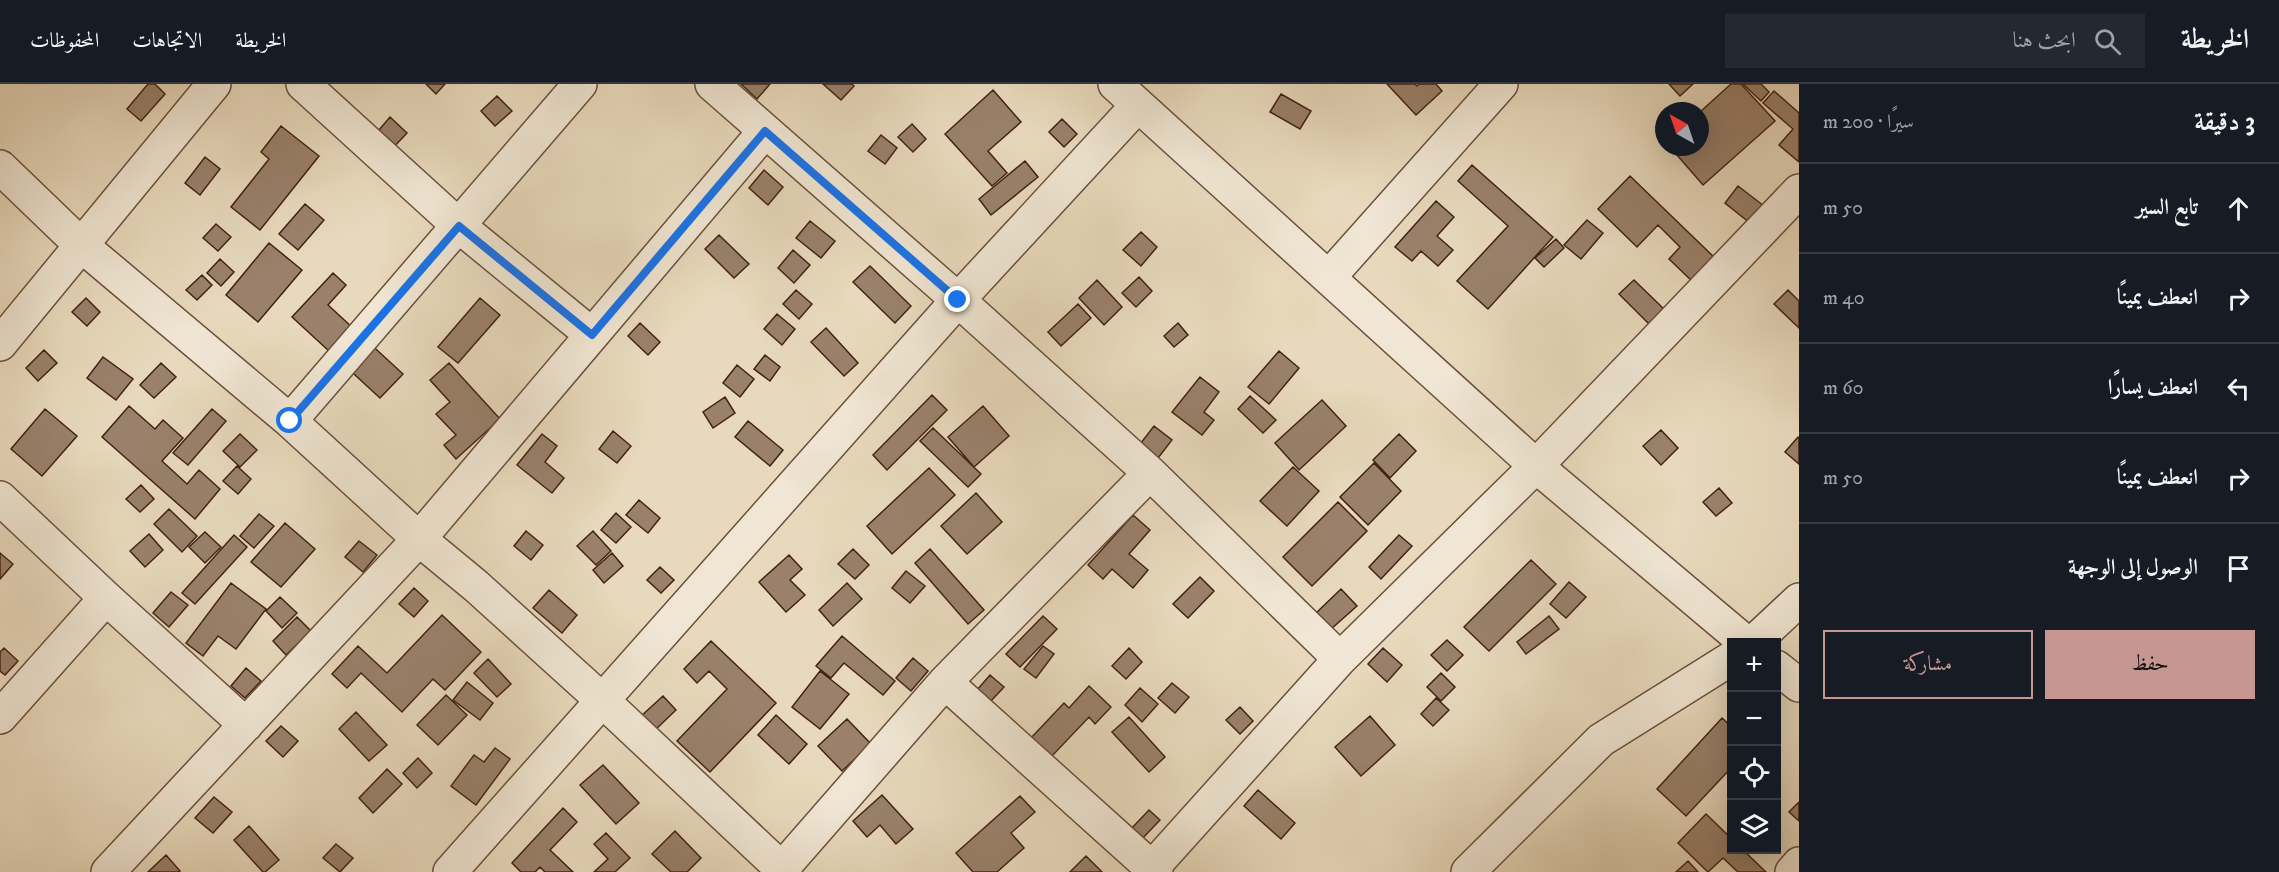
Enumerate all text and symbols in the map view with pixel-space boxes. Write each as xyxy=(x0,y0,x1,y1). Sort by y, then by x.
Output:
search box xyxy=(1725,14,2145,68)
text: الخريطة xyxy=(2181,22,2249,57)
icon: search xyxy=(2091,25,2124,58)
text: ابحث هنا xyxy=(2012,27,2076,54)
text: المحفوظات xyxy=(30,28,99,54)
text: الاتجاهات xyxy=(132,28,202,54)
text: الخريطة xyxy=(235,28,286,54)
north arrow xyxy=(1655,102,1709,156)
text: 3 دقيقة xyxy=(2194,106,2255,139)
text: سيرًا · 200 m xyxy=(1823,110,1914,135)
icon: ahead xyxy=(2222,192,2255,225)
text: تابع السير xyxy=(2136,194,2198,221)
text: 50 m xyxy=(1823,196,1863,221)
icon: right xyxy=(2222,282,2255,315)
text: انعطف يمينًا xyxy=(2117,284,2198,311)
route end xyxy=(944,286,970,312)
text: 40 m xyxy=(1823,286,1865,311)
icon: left xyxy=(2222,372,2255,405)
text: انعطف يسارًا xyxy=(2108,374,2198,401)
text: 60 m xyxy=(1823,376,1864,401)
route start xyxy=(276,407,302,433)
icon: right xyxy=(2222,462,2255,495)
text: انعطف يمينًا xyxy=(2117,464,2198,491)
text: 50 m xyxy=(1823,466,1863,491)
icon: arrive xyxy=(2222,552,2255,585)
text: الوصول إلى الوجهة xyxy=(2068,554,2198,581)
button: مشاركة xyxy=(1823,630,2033,699)
button: حفظ xyxy=(2045,630,2255,699)
map controls xyxy=(1727,638,1781,854)
button: + xyxy=(1727,638,1781,692)
button: − xyxy=(1727,692,1781,746)
button: locate xyxy=(1727,746,1781,800)
button: layers xyxy=(1727,800,1781,854)

